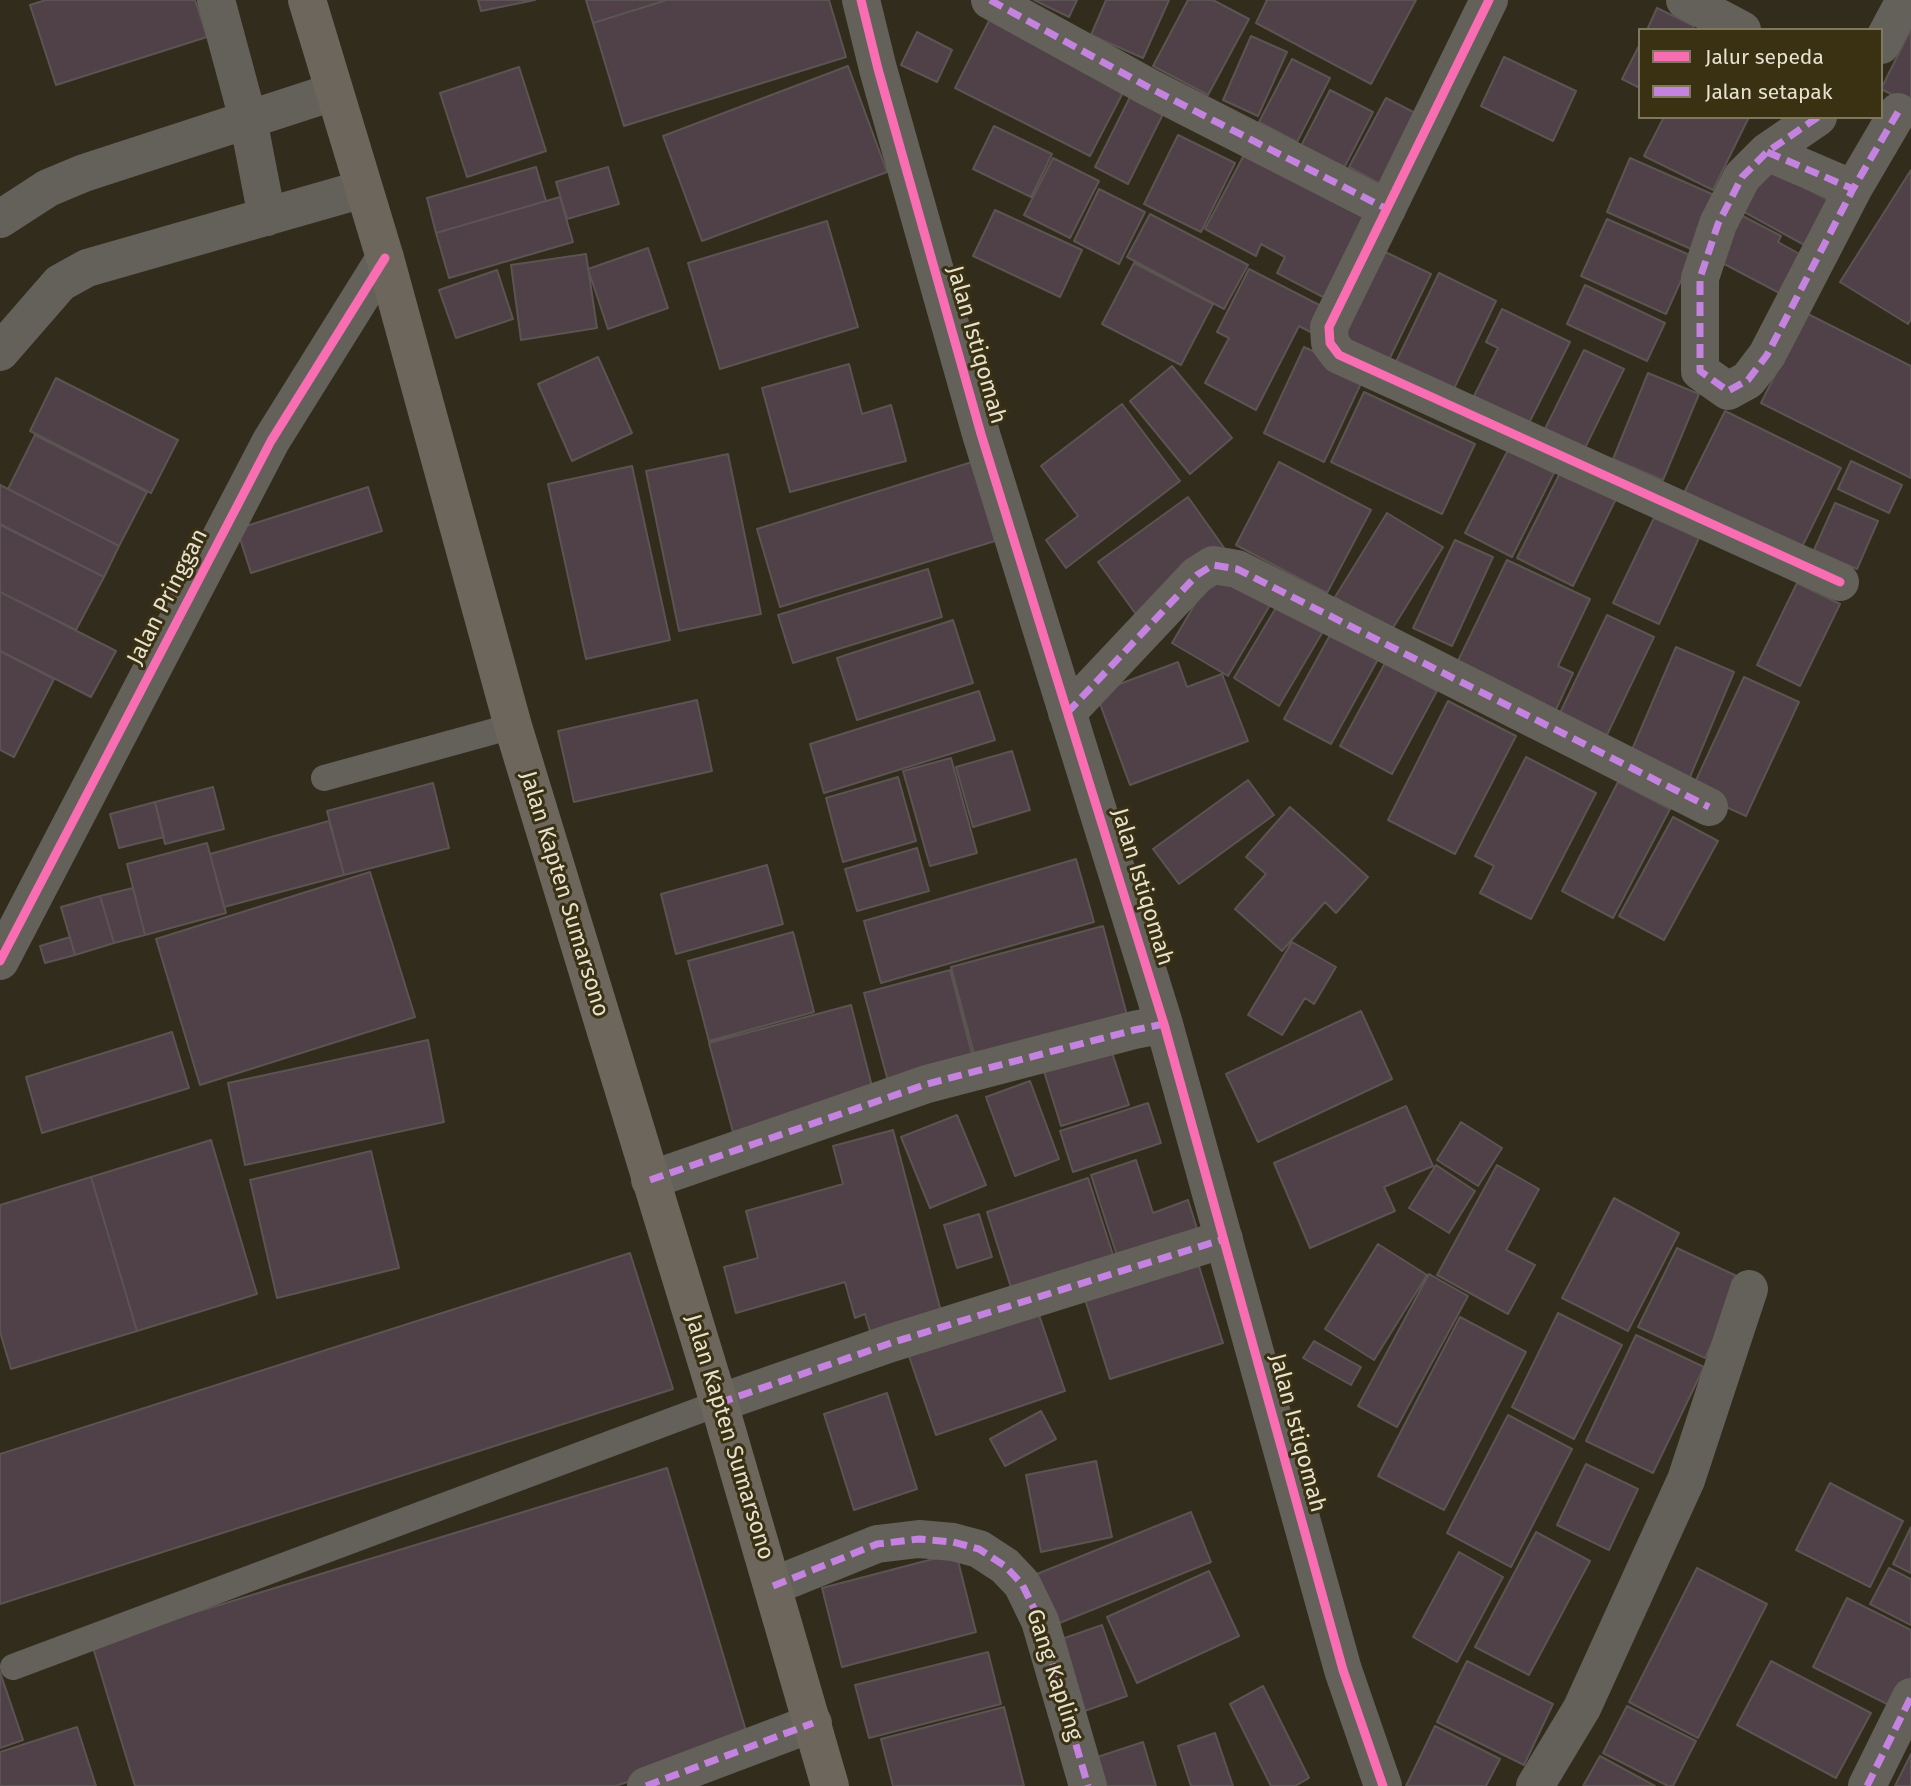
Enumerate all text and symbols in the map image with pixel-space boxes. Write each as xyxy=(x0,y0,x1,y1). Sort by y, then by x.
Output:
legend xyxy=(1638,28,1883,119)
text: Jalur sepeda xyxy=(1705,44,1824,70)
text: Jalan setapak xyxy=(1705,79,1833,105)
street label: Jalan Istiqomah xyxy=(940,263,1012,427)
street label: Jalan Pringgan xyxy=(122,524,214,670)
street label: Jalan Kapten Sumarsono xyxy=(513,768,615,1020)
street label: Jalan Istiqomah xyxy=(1105,805,1179,969)
street label: Jalan Kapten Sumarsono xyxy=(678,1311,780,1563)
street label: Jalan Istiqomah xyxy=(1263,1351,1331,1515)
street label: Gang Kapling xyxy=(1020,1606,1088,1744)

